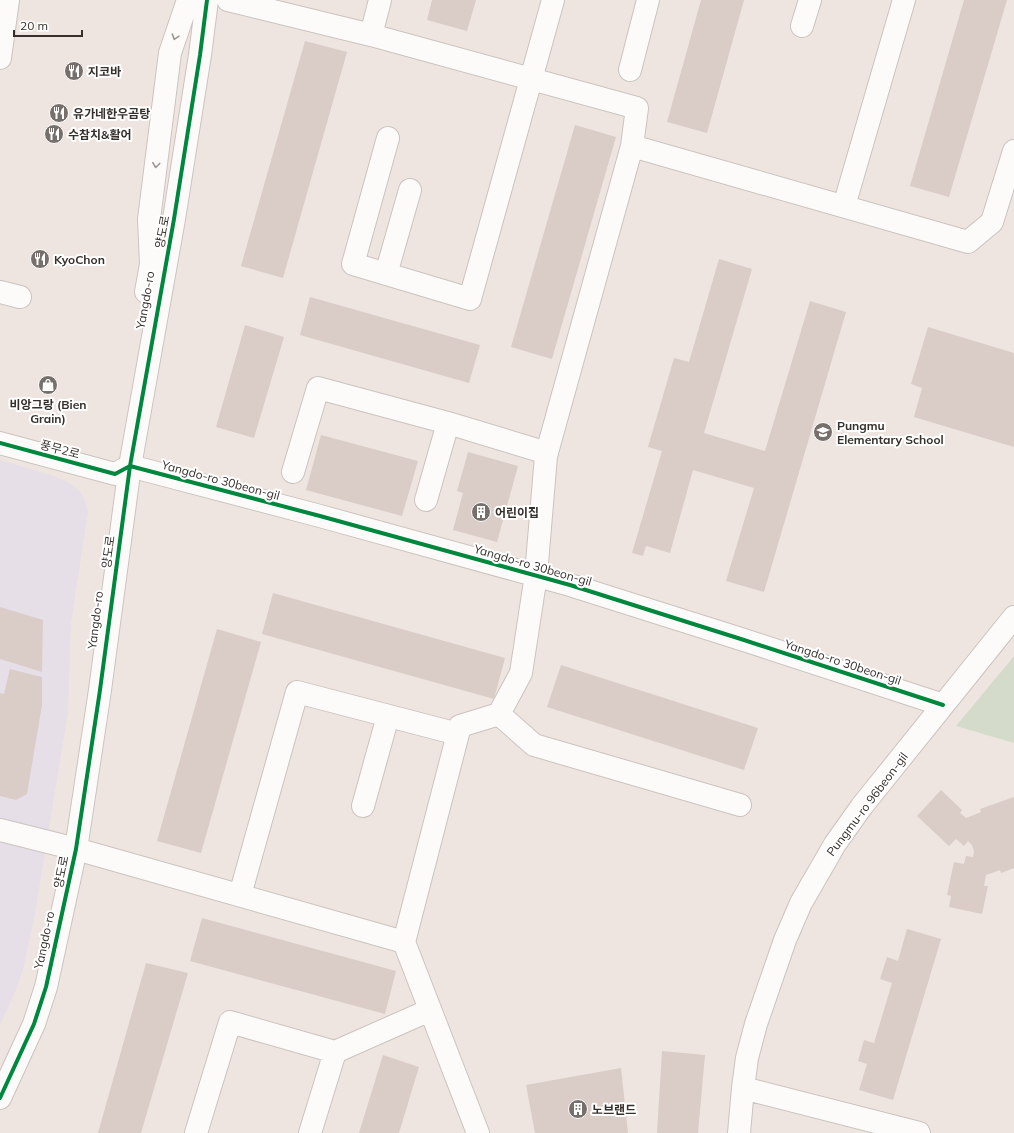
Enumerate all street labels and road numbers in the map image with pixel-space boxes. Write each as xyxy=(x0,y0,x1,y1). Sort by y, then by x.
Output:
street label: 양도로 xyxy=(152,214,172,250)
street label: Yangdo-ro xyxy=(132,270,157,331)
street label: 풍무2로 xyxy=(39,437,81,461)
street label: Yangdo-ro 30beon-gil xyxy=(159,457,282,503)
street label: 양도로 xyxy=(98,535,118,569)
street label: Yangdo-ro 30beon-gil xyxy=(471,541,594,589)
street label: Yangdo-ro xyxy=(84,590,106,651)
street label: Yangdo-ro 30beon-gil xyxy=(782,636,903,688)
street label: Pungmu-ro 96beon-gil xyxy=(823,749,911,859)
street label: 양도로 xyxy=(50,854,72,890)
street label: Yangdo-ro xyxy=(30,910,57,971)

